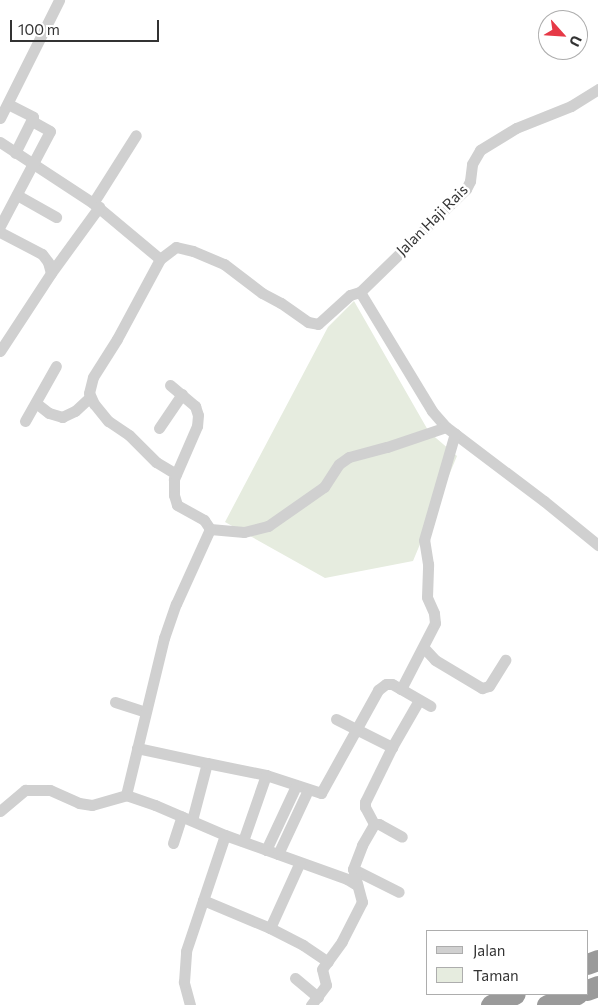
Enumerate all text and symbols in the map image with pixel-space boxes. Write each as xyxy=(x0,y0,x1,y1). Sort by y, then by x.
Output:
scale bar xyxy=(12,10,161,42)
north arrow xyxy=(538,10,588,60)
text: 100 m xyxy=(18,20,60,38)
text: U xyxy=(566,33,586,50)
street label: Jalan Haji Rais xyxy=(393,181,471,259)
legend xyxy=(426,930,588,995)
text: Jalan xyxy=(473,941,505,959)
text: Taman xyxy=(473,966,519,984)

